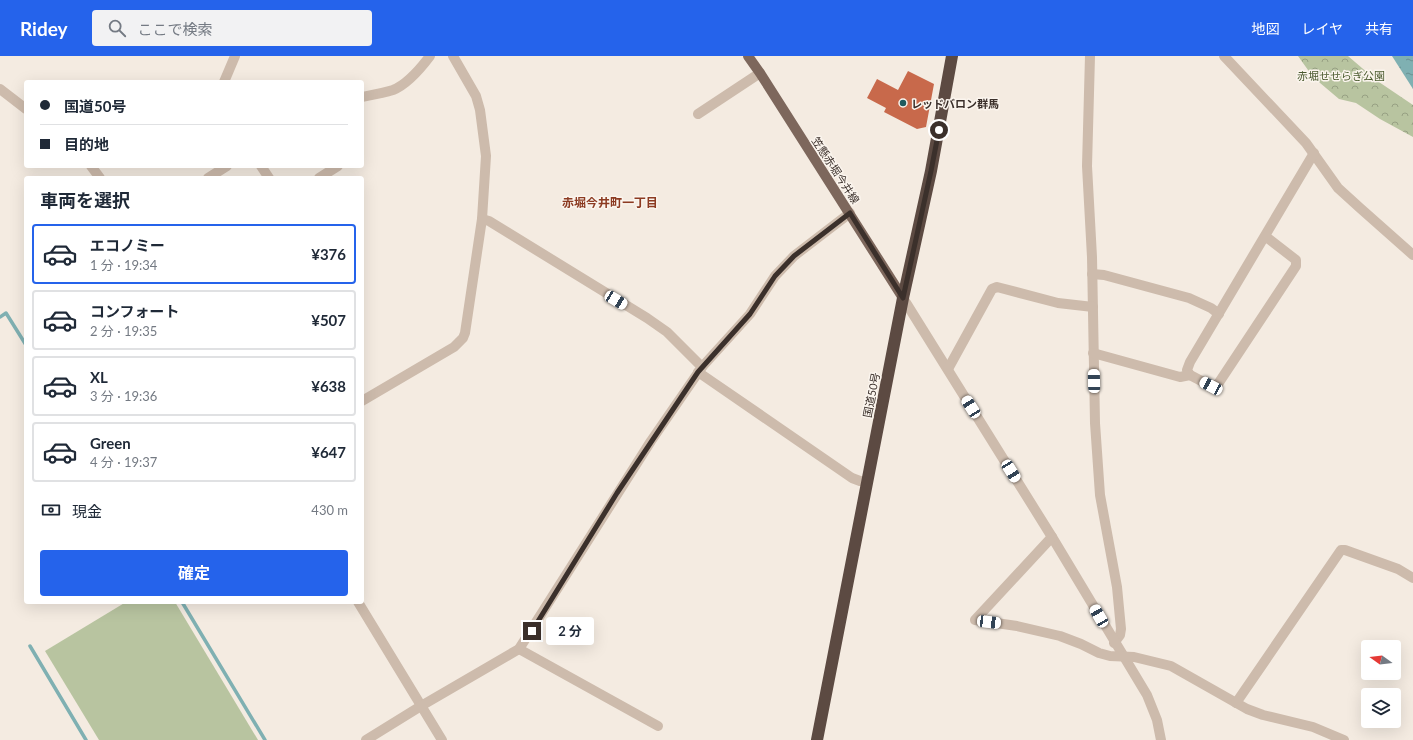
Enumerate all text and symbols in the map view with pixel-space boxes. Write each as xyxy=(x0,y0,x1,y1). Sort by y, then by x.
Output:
search box xyxy=(92,10,372,46)
text: Ridey xyxy=(20,17,68,40)
icon: search xyxy=(106,17,128,39)
text: ここで検索 xyxy=(138,20,213,38)
text: 地図 xyxy=(1251,20,1279,37)
text: レイヤ xyxy=(1301,20,1343,37)
text: 共有 xyxy=(1365,20,1393,37)
park label: 赤堀せせらぎ公園 xyxy=(1297,69,1385,82)
text: 国道50号 xyxy=(64,97,126,115)
place label: レッドバロン群馬 xyxy=(911,97,999,110)
marker: レッドバロン群馬 xyxy=(898,98,908,108)
route start xyxy=(930,121,948,139)
street label: 笠懸赤堀今井線 xyxy=(810,134,862,206)
text: 目的地 xyxy=(64,135,109,153)
text: 車両を選択 xyxy=(40,189,130,211)
district label: 赤堀今井町一丁目 xyxy=(562,195,658,210)
icon: car xyxy=(42,236,78,272)
text: エコノミー xyxy=(90,236,165,254)
text: ¥376 xyxy=(311,245,346,263)
text: 1 分 · 19:34 xyxy=(90,257,157,273)
car xyxy=(603,289,629,311)
icon: car xyxy=(42,302,78,338)
text: コンフォート xyxy=(90,302,180,320)
text: ¥507 xyxy=(311,311,346,329)
text: 2 分 · 19:35 xyxy=(90,323,157,339)
icon: car xyxy=(42,368,78,404)
text: XL xyxy=(90,368,108,386)
car xyxy=(1088,369,1100,393)
street label: 国道50号 xyxy=(860,371,882,419)
car xyxy=(1198,375,1224,397)
text: ¥638 xyxy=(311,377,346,395)
text: 3 分 · 19:36 xyxy=(90,388,157,404)
car xyxy=(960,394,982,420)
icon: car xyxy=(42,434,78,470)
text: Green xyxy=(90,434,131,452)
text: ¥647 xyxy=(311,443,346,461)
text: 4 分 · 19:37 xyxy=(90,454,157,470)
car xyxy=(1000,458,1022,484)
icon: cash xyxy=(40,499,62,521)
text: 現金 xyxy=(72,502,102,520)
text: 430 m xyxy=(311,502,348,518)
button: 確定 xyxy=(40,550,348,596)
car xyxy=(1088,603,1110,629)
car xyxy=(976,615,1002,629)
callout: 2 分 xyxy=(546,617,594,645)
route end xyxy=(523,622,541,640)
text: 2 分 xyxy=(558,623,582,639)
north arrow xyxy=(1361,640,1401,680)
map controls xyxy=(1361,640,1401,728)
button: layers xyxy=(1361,688,1401,728)

